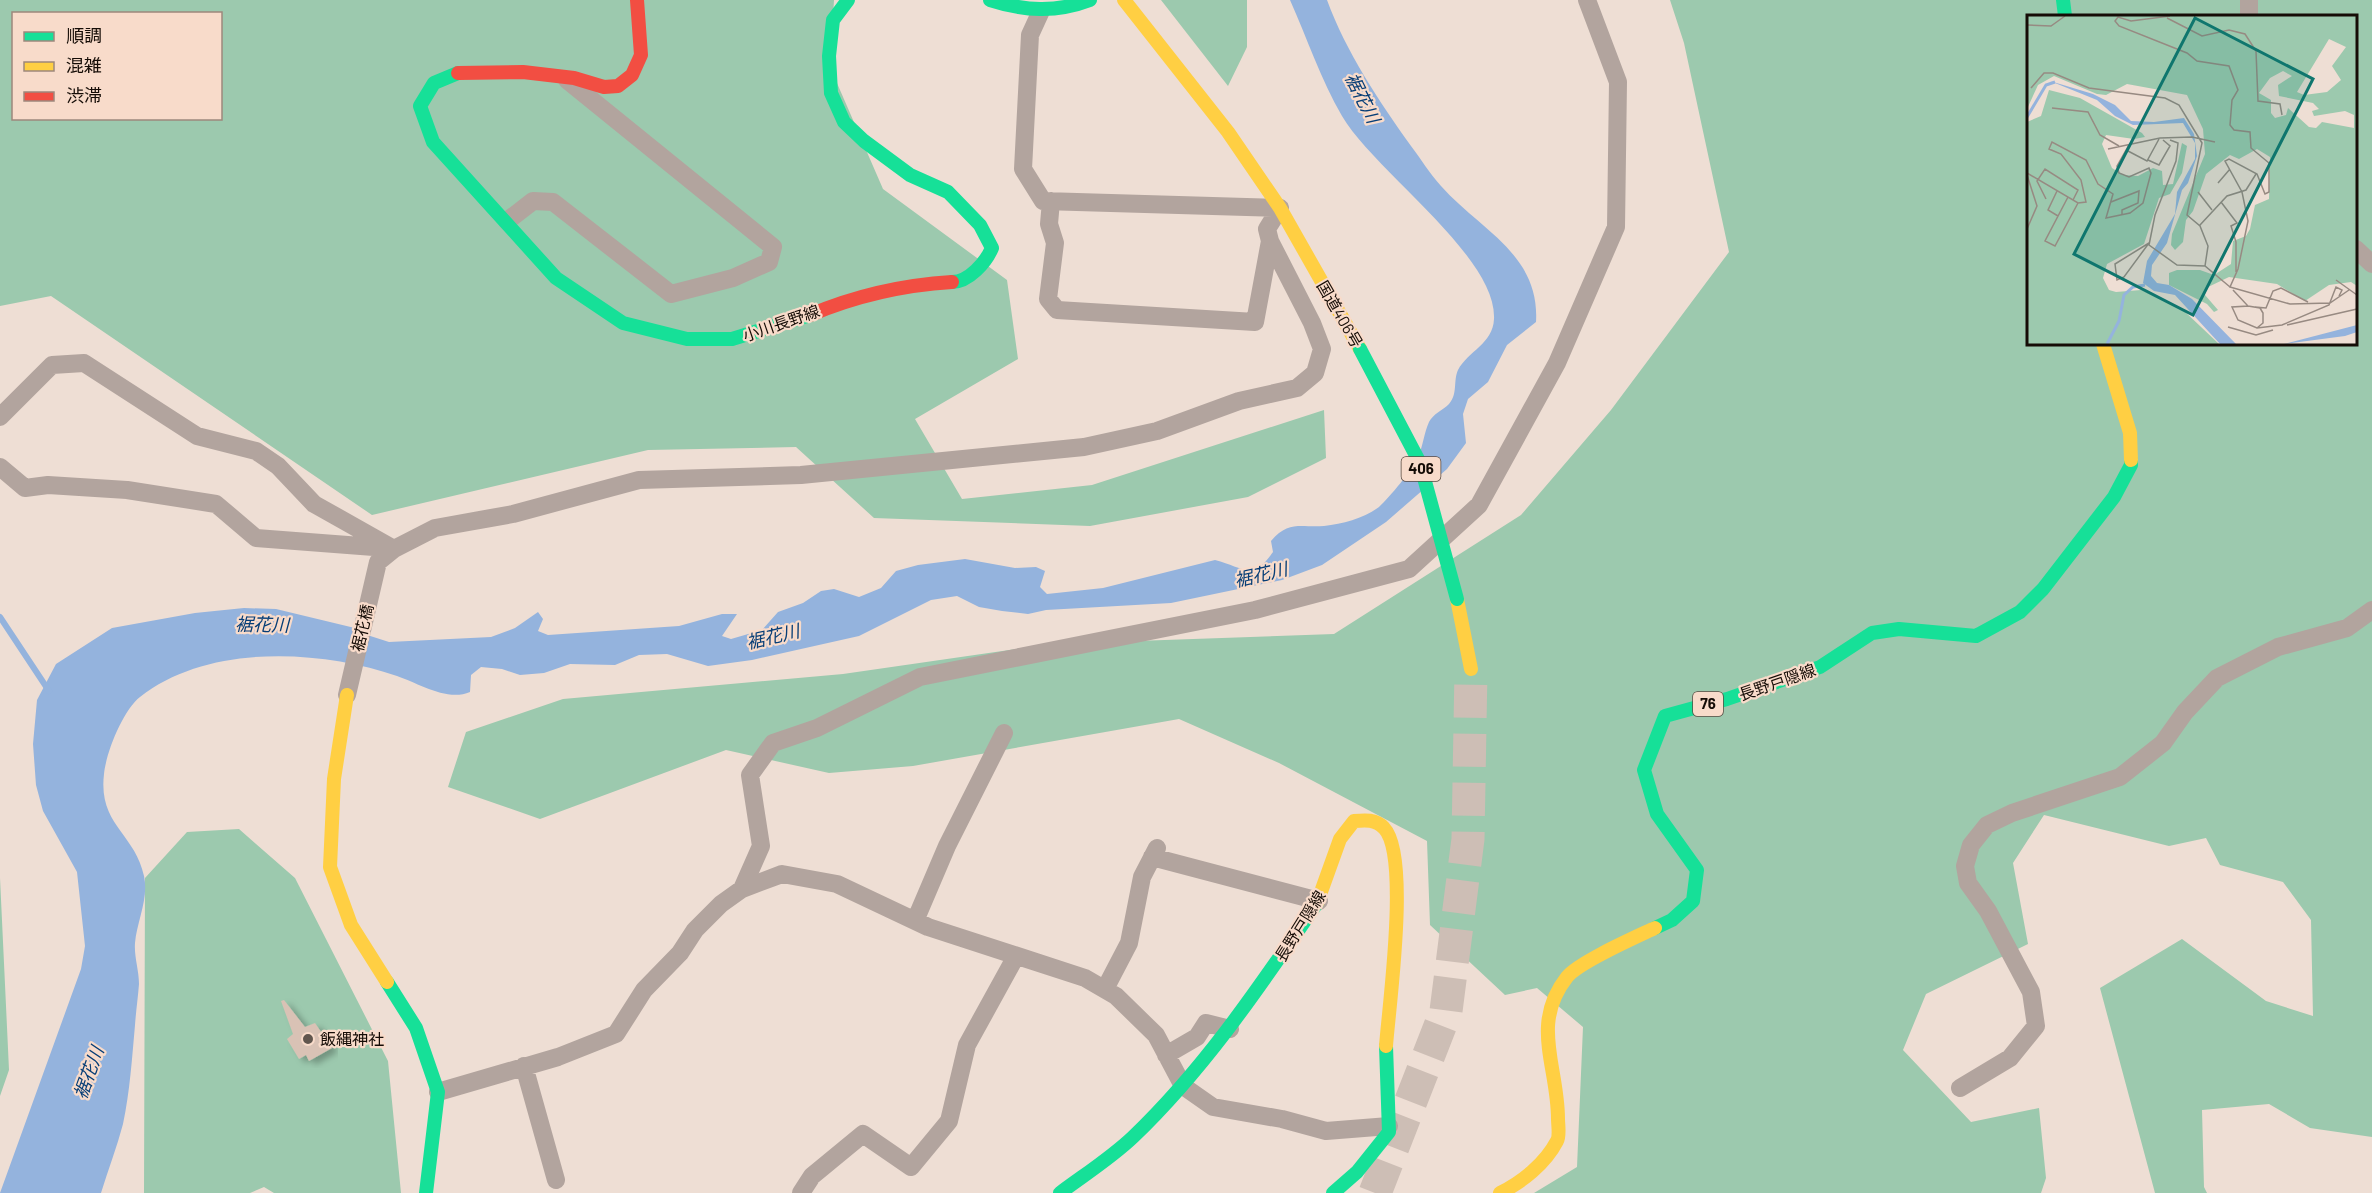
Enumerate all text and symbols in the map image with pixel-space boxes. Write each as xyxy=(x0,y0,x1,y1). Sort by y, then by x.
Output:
legend xyxy=(12,12,222,120)
inset map xyxy=(2027,15,2357,345)
text: 順調 xyxy=(66,24,102,46)
text: 混雑 xyxy=(66,54,102,76)
water label: 裾花川 xyxy=(1341,68,1386,128)
text: 渋滞 xyxy=(66,84,102,106)
street label: 国道406号 xyxy=(1314,277,1367,351)
street label: 小川長野線 xyxy=(740,301,822,345)
road number: 406 xyxy=(1402,457,1440,481)
water label: 裾花川 xyxy=(1232,557,1292,591)
street label: 裾花橋 xyxy=(347,602,376,653)
water label: 裾花川 xyxy=(235,613,291,636)
water label: 裾花川 xyxy=(744,619,804,653)
street label: 長野戸隠線 xyxy=(1736,660,1818,704)
road number: 76 xyxy=(1693,692,1723,716)
street label: 長野戸隠線 xyxy=(1270,887,1329,965)
place label: 飯縄神社 xyxy=(320,1029,384,1048)
marker: 飯縄神社 xyxy=(301,1032,315,1046)
water label: 裾花川 xyxy=(68,1042,108,1102)

